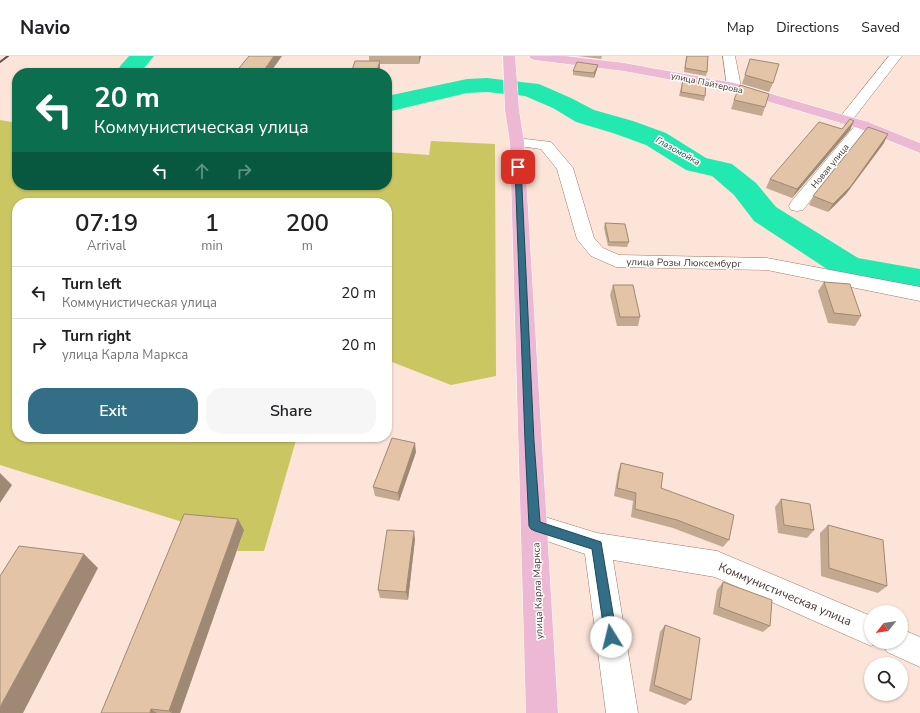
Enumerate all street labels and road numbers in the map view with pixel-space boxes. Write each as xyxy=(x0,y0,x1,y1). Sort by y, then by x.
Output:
street label: улица Пайтерова xyxy=(670,70,744,97)
street label: Новая улица xyxy=(808,141,852,191)
street label: улица Розы Люксембург xyxy=(626,255,742,271)
street label: улица Карла Маркса xyxy=(529,542,547,640)
street label: Коммунистическая улица xyxy=(716,559,854,629)

